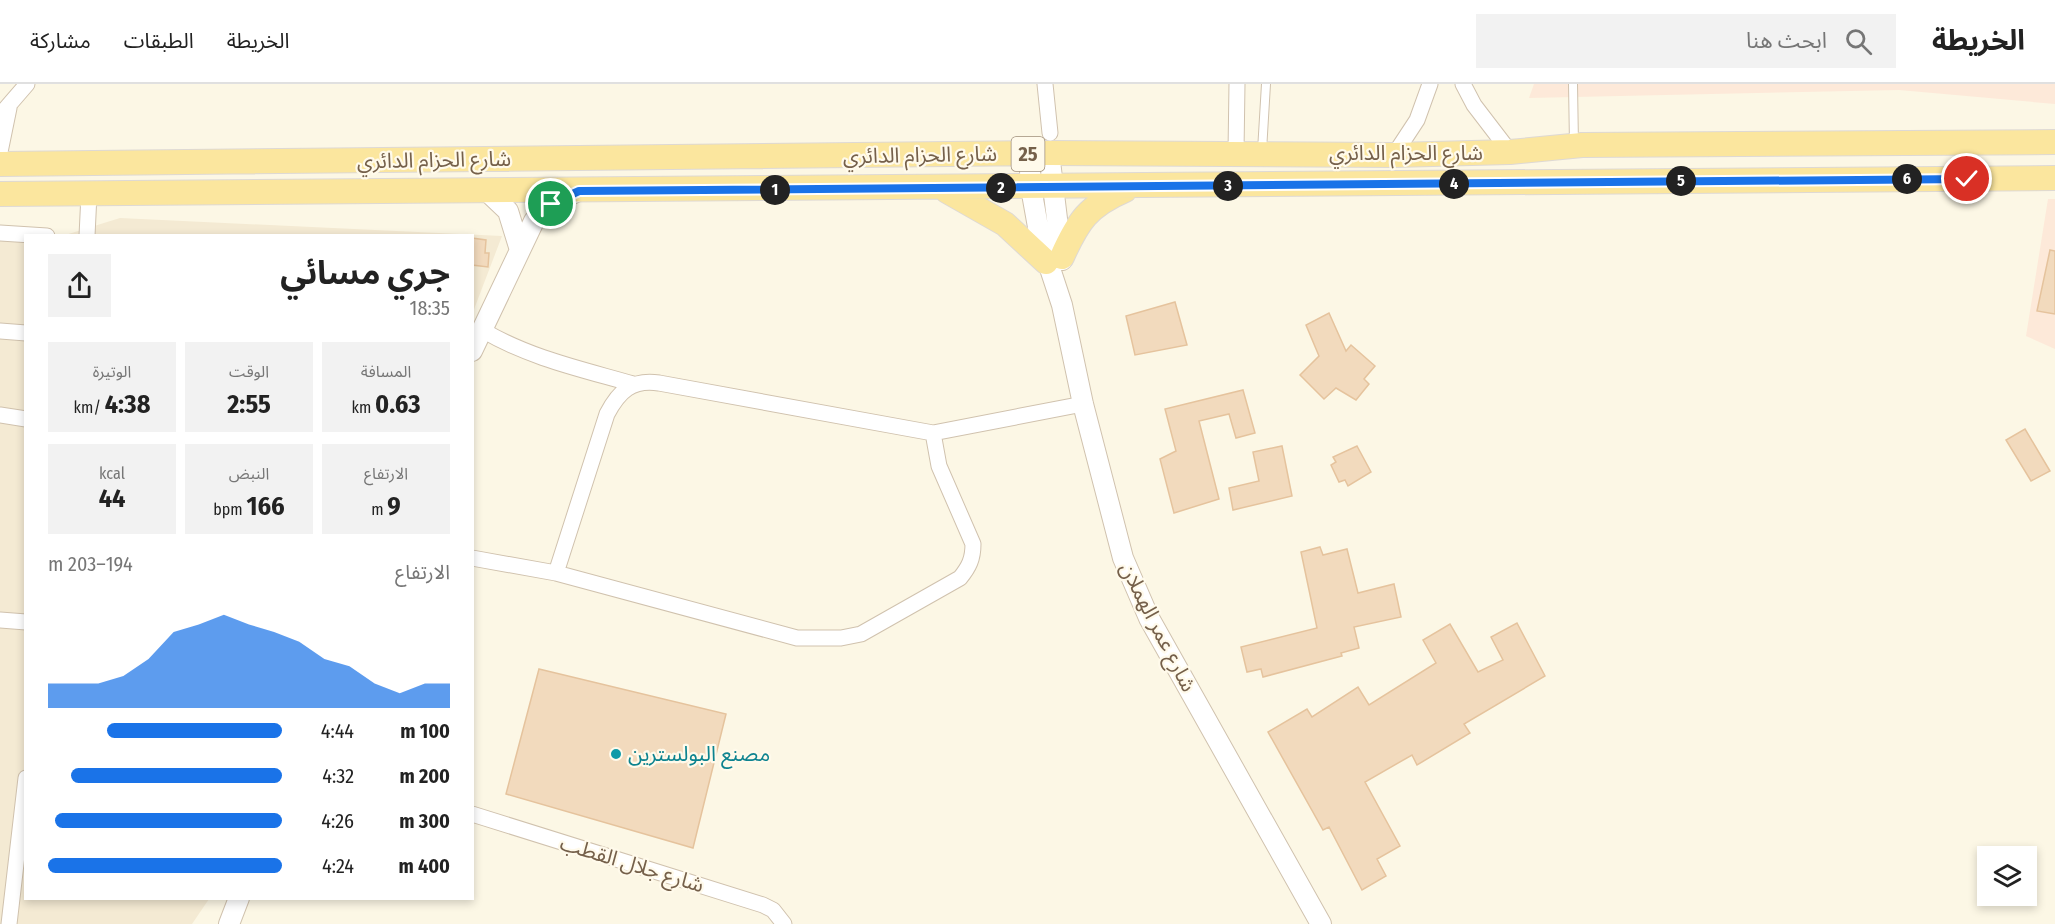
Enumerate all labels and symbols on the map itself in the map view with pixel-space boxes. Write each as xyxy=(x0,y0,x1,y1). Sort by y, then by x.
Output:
road number: 25 xyxy=(1012,137,1044,171)
street label: شارع الحزام الدائري xyxy=(1329,140,1483,169)
street label: شارع الحزام الدائري xyxy=(843,141,997,172)
street label: شارع الحزام الدائري xyxy=(357,146,511,177)
pin xyxy=(1941,153,1992,204)
pin: 6 xyxy=(1892,164,1922,194)
pin: 5 xyxy=(1666,166,1696,196)
pin: 4 xyxy=(1439,169,1469,199)
pin: 3 xyxy=(1213,171,1243,201)
pin: 2 xyxy=(986,173,1016,203)
pin: 1 xyxy=(760,175,790,205)
pin xyxy=(525,178,576,229)
street label: شارع عمر الهملان xyxy=(1112,558,1202,697)
place label: مصنع البولسترين xyxy=(628,741,770,769)
marker: مصنع البولسترين xyxy=(609,747,623,761)
street label: شارع جلال القطب xyxy=(556,830,707,900)

